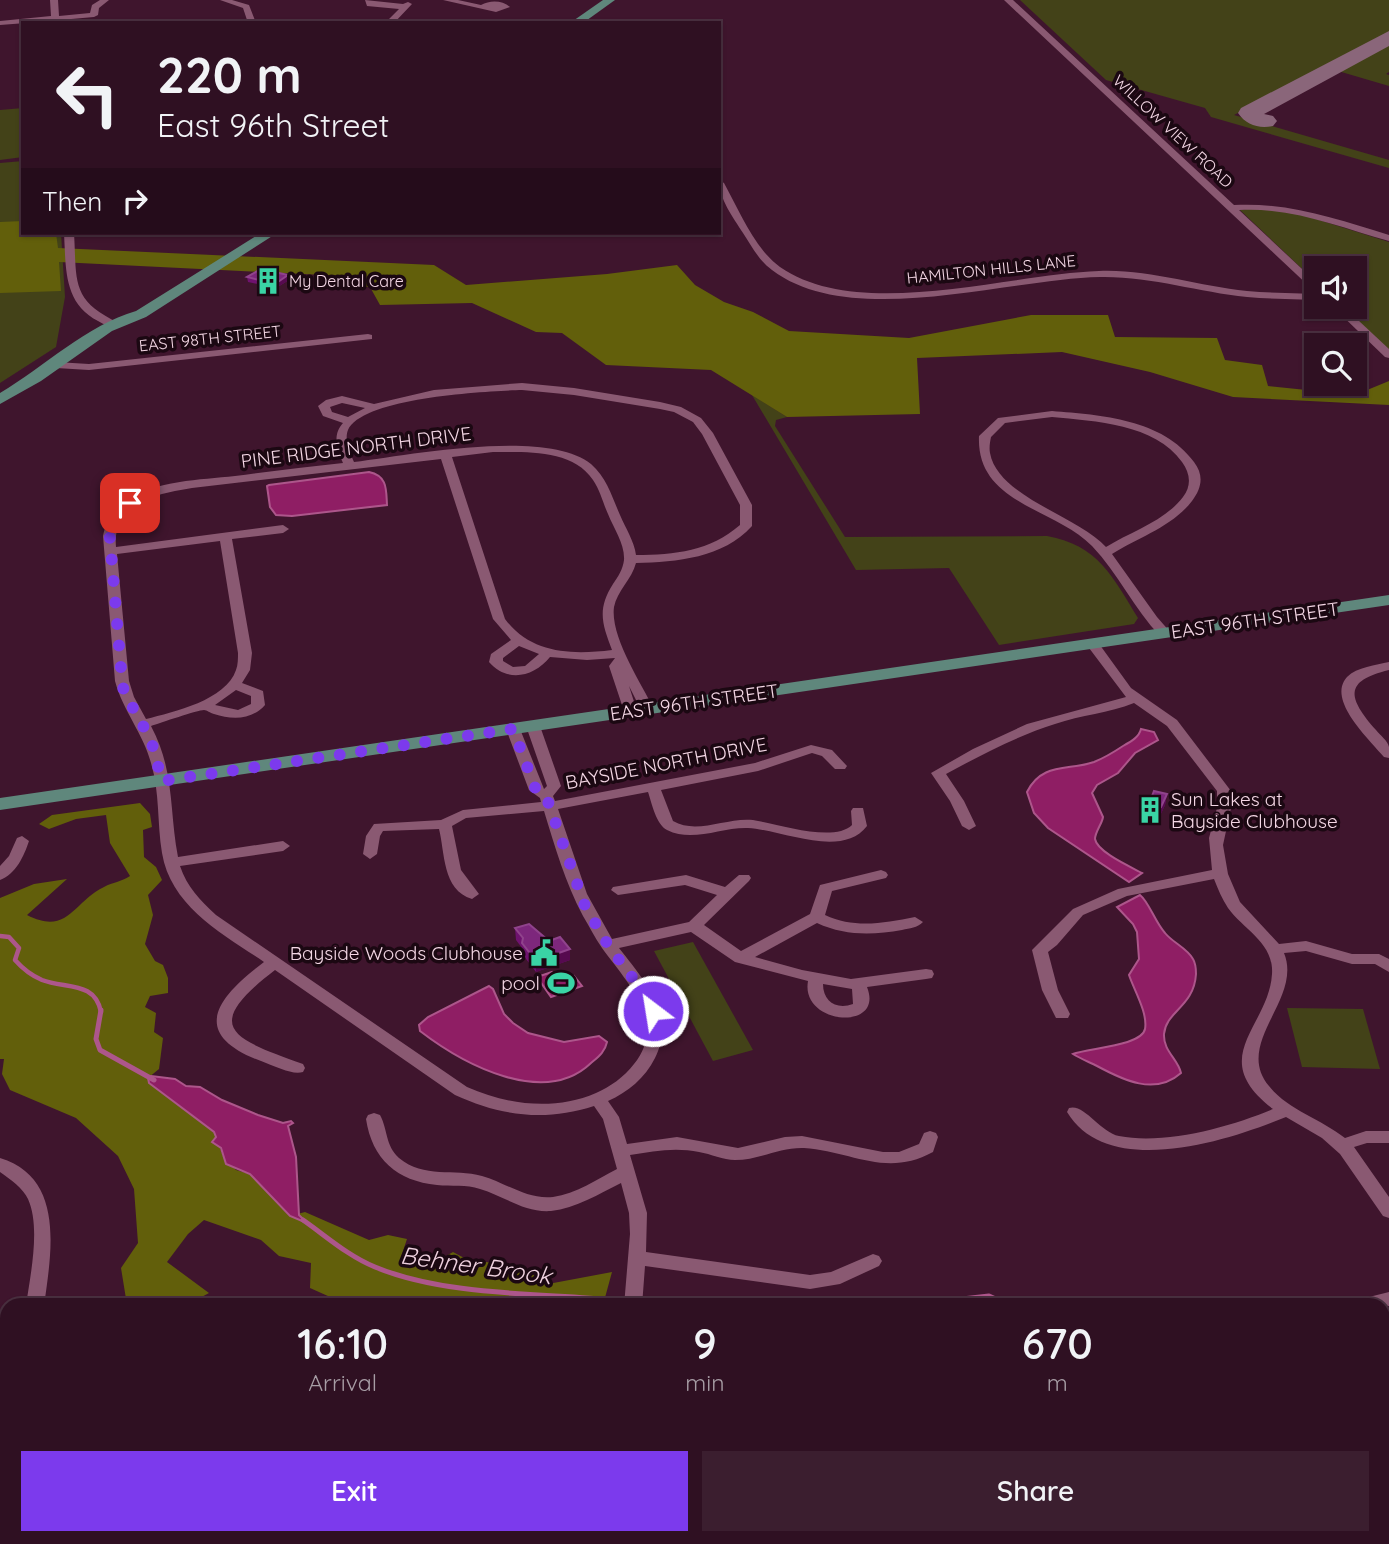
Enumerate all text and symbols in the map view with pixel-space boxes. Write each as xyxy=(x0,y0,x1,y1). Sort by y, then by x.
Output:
text: 220 m xyxy=(157,44,302,105)
icon: left xyxy=(42,49,133,140)
street label: WILLOW VIEW ROAD xyxy=(1109,70,1237,192)
text: East 96th Street xyxy=(157,105,389,145)
icon: right xyxy=(116,182,154,220)
text: Then xyxy=(42,185,102,218)
street label: HAMILTON HILLS LANE xyxy=(906,250,1076,288)
map controls xyxy=(1304,256,1367,396)
button: sound xyxy=(1304,256,1367,319)
building icon: My Dental Care xyxy=(253,266,283,296)
place label: My Dental Care xyxy=(289,271,404,291)
street label: EAST 98TH STREET xyxy=(138,321,282,355)
button: search xyxy=(1304,333,1367,396)
street label: PINE RIDGE NORTH DRIVE xyxy=(239,421,473,473)
pin xyxy=(100,473,160,533)
icon: arrive xyxy=(111,484,149,522)
street label: EAST 96TH STREET xyxy=(1169,596,1341,644)
street label: EAST 96TH STREET xyxy=(608,678,780,726)
street label: BAYSIDE NORTH DRIVE xyxy=(563,732,769,794)
place label: Sun Lakes at Bayside Clubhouse xyxy=(1171,787,1338,833)
building icon: Sun Lakes at Bayside Clubhouse xyxy=(1135,795,1165,825)
public building icon: Bayside Woods Clubhouse xyxy=(529,938,559,968)
place label: Bayside Woods Clubhouse xyxy=(290,941,523,965)
sports icon: pool xyxy=(546,968,576,998)
place label: pool xyxy=(501,971,540,995)
position arrow xyxy=(616,974,690,1048)
water label: Behner Brook xyxy=(399,1240,556,1291)
text: 16:10 xyxy=(297,1317,388,1370)
text: 9 xyxy=(693,1317,717,1370)
text: 670 xyxy=(1022,1317,1093,1370)
text: Arrival xyxy=(308,1368,377,1397)
text: min xyxy=(685,1368,725,1397)
text: m xyxy=(1047,1368,1068,1397)
button: Exit xyxy=(21,1451,688,1531)
button: Share xyxy=(702,1451,1369,1531)

